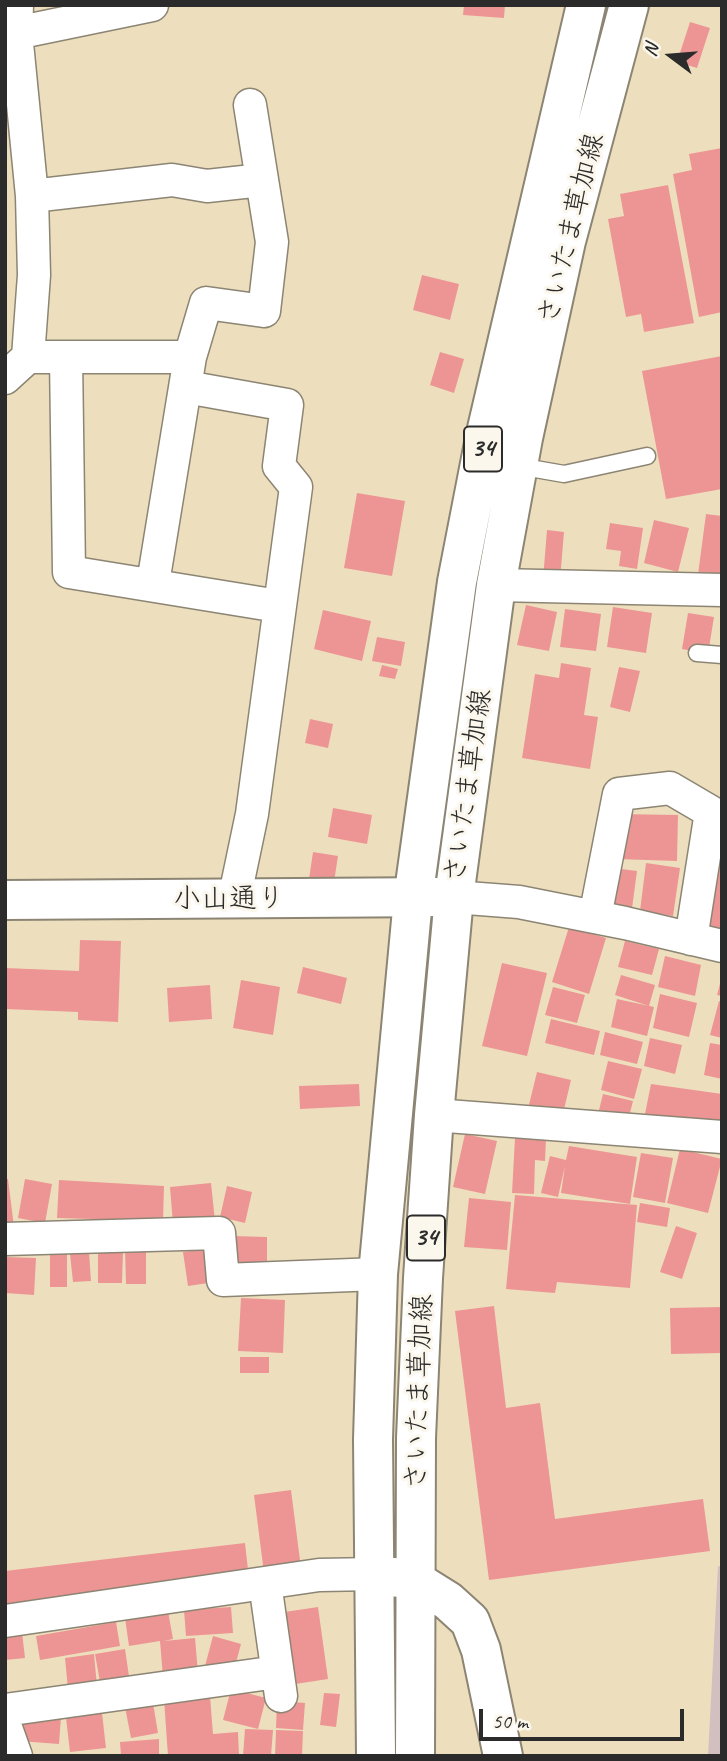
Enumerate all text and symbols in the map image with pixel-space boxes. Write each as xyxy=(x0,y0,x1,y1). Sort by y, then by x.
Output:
north arrow xyxy=(636,21,706,91)
text: N xyxy=(638,41,664,59)
street label: さいたま草加線 xyxy=(532,130,612,328)
road number: 34 xyxy=(464,426,502,471)
street label: さいたま草加線 xyxy=(439,687,499,885)
street label: 小山通り xyxy=(173,883,285,917)
road number: 34 xyxy=(407,1216,445,1260)
street label: さいたま草加線 xyxy=(400,1293,440,1491)
scale bar xyxy=(482,1694,687,1738)
text: 50 m xyxy=(492,1708,528,1734)

